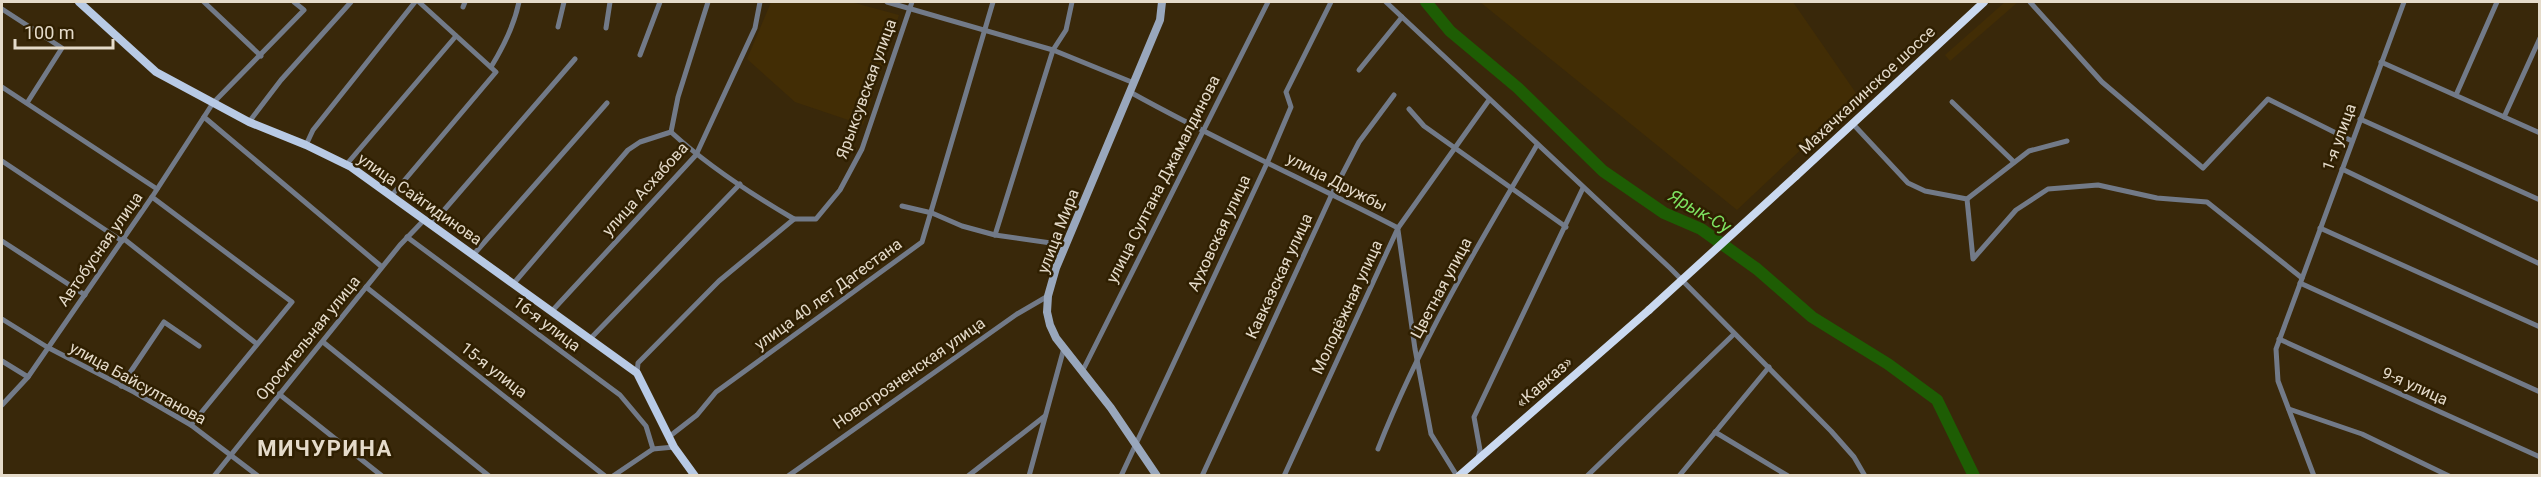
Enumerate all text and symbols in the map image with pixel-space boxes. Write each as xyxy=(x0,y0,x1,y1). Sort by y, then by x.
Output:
scale bar xyxy=(15,12,112,50)
street label: Ярыксувская улица xyxy=(832,16,900,162)
text: 100 m xyxy=(24,22,75,43)
street label: Махачкалинское шоссе xyxy=(1795,22,1939,158)
street label: улица Султана Джамалдинова xyxy=(1102,72,1224,286)
street label: 1-я улица xyxy=(2318,101,2360,173)
street label: улица Асхабова xyxy=(598,138,692,240)
street label: улица Сайгидинова xyxy=(354,149,486,249)
street label: улица Дружбы xyxy=(1284,149,1390,215)
street label: Ауховская улица xyxy=(1184,172,1254,294)
water label: Ярык-Су xyxy=(1664,184,1736,238)
street label: улица Мира xyxy=(1033,186,1083,276)
street label: Автобусная улица xyxy=(53,188,147,310)
street label: Кавказская улица xyxy=(1242,210,1316,342)
street label: улица 40 лет Дагестана xyxy=(751,234,905,354)
street label: Цветная улица xyxy=(1406,234,1476,342)
street label: Молодёжная улица xyxy=(1308,237,1386,377)
street label: Оросительная улица xyxy=(252,272,364,404)
street label: 16-я улица xyxy=(510,293,584,355)
street label: Новогрозненская улица xyxy=(829,313,989,433)
street label: улица Байсултанова xyxy=(66,338,210,428)
street label: 15-я улица xyxy=(457,338,531,402)
street label: «Кавказ» xyxy=(1512,352,1576,412)
street label: 9-я улица xyxy=(2379,363,2451,409)
district label: МИЧУРИНА xyxy=(257,436,393,461)

